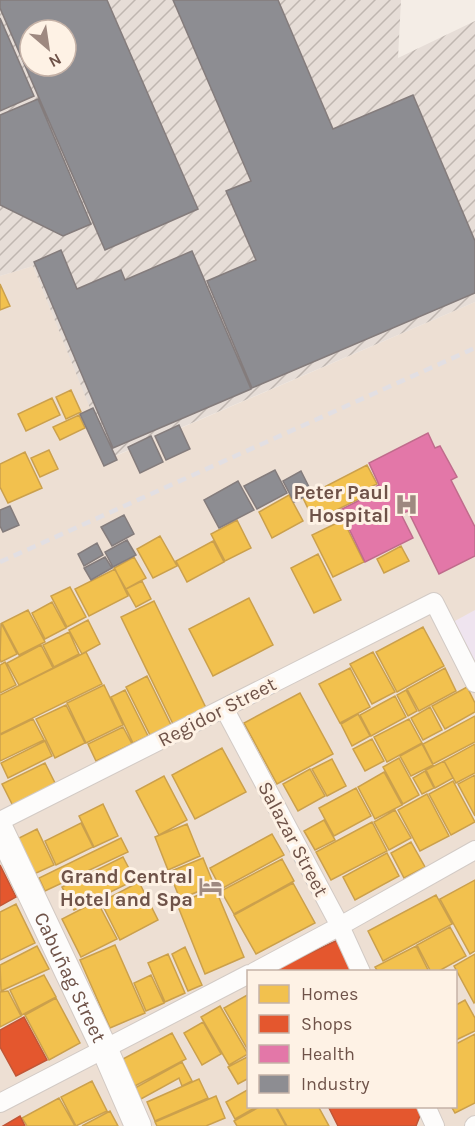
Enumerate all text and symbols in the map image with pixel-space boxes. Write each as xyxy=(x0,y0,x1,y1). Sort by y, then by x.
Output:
north arrow xyxy=(18,18,78,78)
text: N xyxy=(45,50,65,72)
place label: Peter Paul Hospital xyxy=(293,481,389,527)
hospital icon: Peter Paul Hospital xyxy=(394,491,420,517)
street label: Regidor Street xyxy=(154,672,280,752)
street label: Salazar Street xyxy=(253,777,333,901)
place label: Grand Central Hotel and Spa xyxy=(60,865,193,911)
hotel icon: Grand Central Hotel and Spa xyxy=(198,874,224,900)
street label: Cabuñag Street xyxy=(30,908,111,1046)
legend xyxy=(247,970,457,1108)
text: Homes xyxy=(301,983,358,1005)
text: Shops xyxy=(301,1013,353,1035)
text: Health xyxy=(301,1043,355,1065)
text: Industry xyxy=(301,1073,370,1095)

